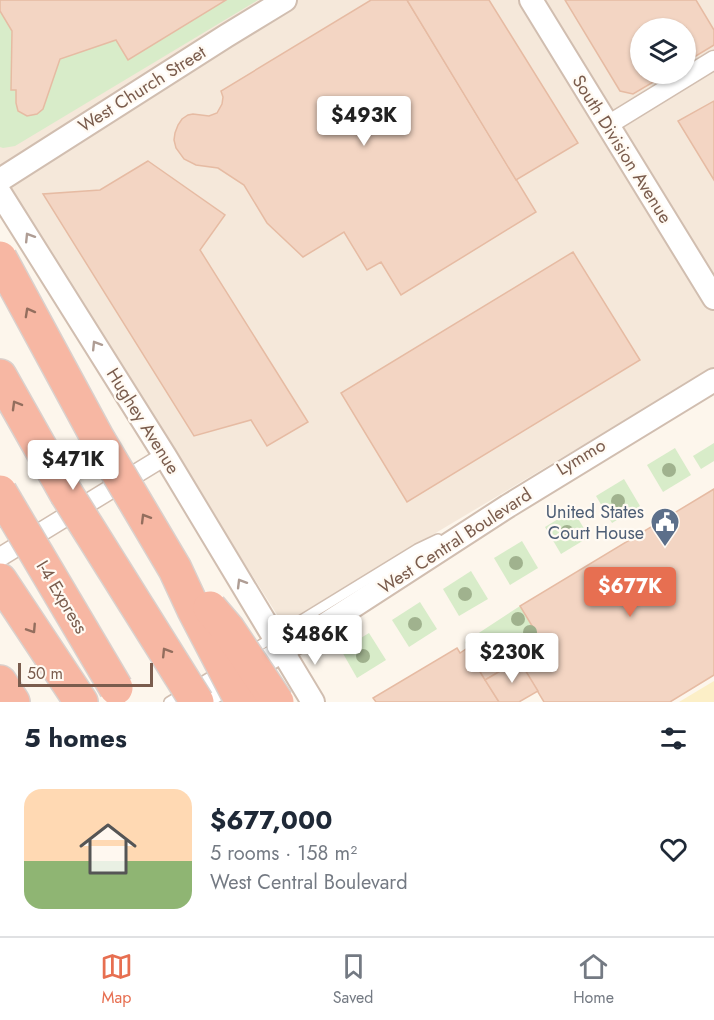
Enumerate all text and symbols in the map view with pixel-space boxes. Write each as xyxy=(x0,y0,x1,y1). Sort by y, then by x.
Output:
map controls xyxy=(630,18,696,84)
button: layers xyxy=(630,18,696,84)
street label: West Church Street xyxy=(73,39,211,139)
street label: South Division Avenue xyxy=(566,70,678,228)
pin: $493K xyxy=(322,96,406,147)
text: $493K xyxy=(331,101,397,130)
one-way arrow xyxy=(25,233,36,244)
one-way arrow xyxy=(25,308,36,318)
one-way arrow xyxy=(92,341,103,352)
street label: Hughey Avenue xyxy=(100,363,186,479)
one-way arrow xyxy=(12,401,24,411)
street label: Lymmo xyxy=(552,432,611,482)
pin: $471K xyxy=(31,440,115,491)
text: $471K xyxy=(42,445,104,474)
street label: West Central Boulevard xyxy=(373,482,537,600)
place label: United States Court House xyxy=(546,499,644,546)
public building icon: United States Court House xyxy=(649,506,681,548)
one-way arrow xyxy=(141,514,153,524)
street label: I-4 Express xyxy=(30,555,94,639)
pin: $677K xyxy=(588,567,672,618)
text: $677K xyxy=(598,572,662,601)
one-way arrow xyxy=(237,579,249,589)
pin: $486K xyxy=(273,615,357,666)
text: $486K xyxy=(282,620,348,649)
one-way arrow xyxy=(25,622,36,633)
pin: $230K xyxy=(470,633,554,684)
text: $230K xyxy=(479,638,545,667)
one-way arrow xyxy=(161,648,173,658)
scale bar xyxy=(18,660,153,688)
text: 50 m xyxy=(27,662,63,685)
text: 5 homes xyxy=(24,719,127,757)
icon: filters xyxy=(657,722,690,755)
text: $677,000 xyxy=(210,801,332,839)
icon: home xyxy=(72,813,144,885)
icon: heart xyxy=(657,833,690,866)
text: 5 rooms · 158 m² xyxy=(210,839,357,868)
text: West Central Boulevard xyxy=(210,868,408,897)
tab: Map xyxy=(100,950,133,1009)
tab: Saved xyxy=(333,950,373,1009)
tab: Home xyxy=(573,950,614,1009)

